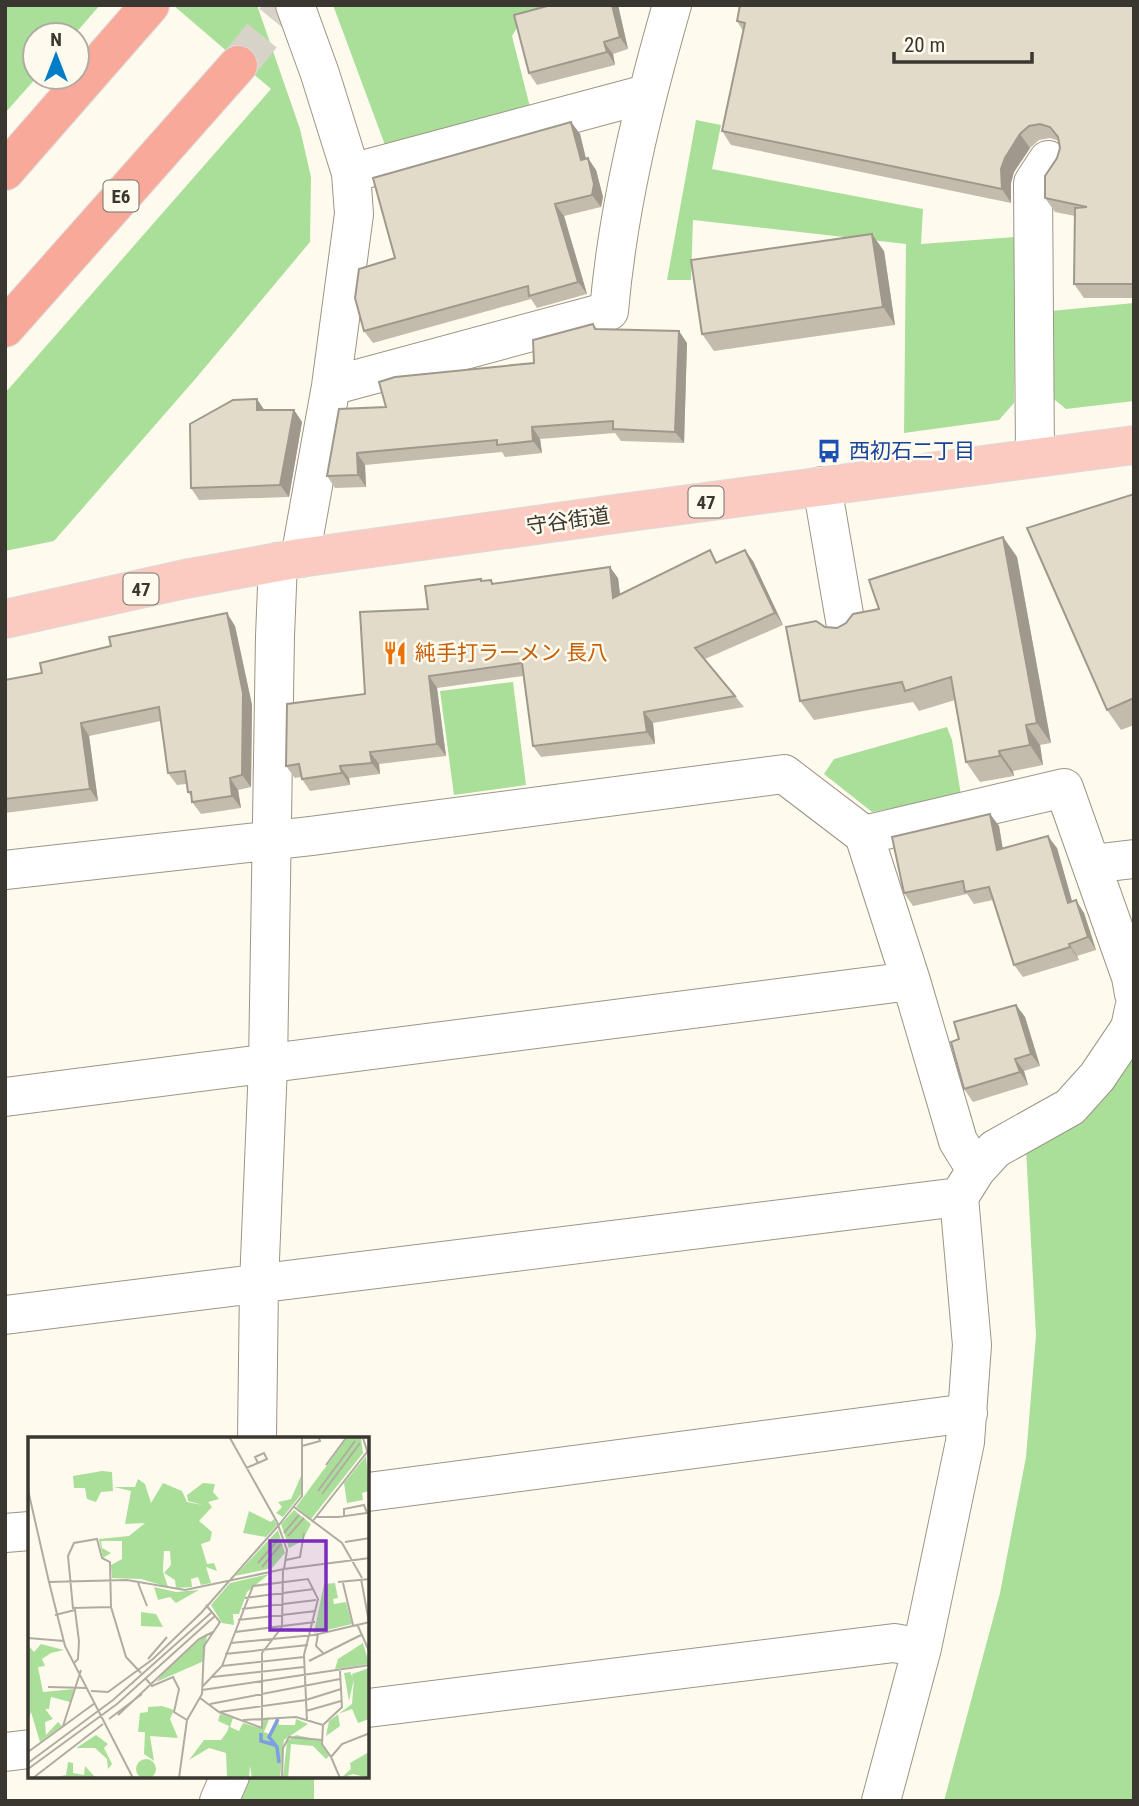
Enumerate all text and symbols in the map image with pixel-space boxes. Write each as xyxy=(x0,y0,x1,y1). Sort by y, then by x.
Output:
north arrow xyxy=(21,21,91,91)
scale bar xyxy=(894,21,1032,65)
text: N xyxy=(50,28,62,51)
text: 20 m xyxy=(904,33,945,57)
road number: E6 xyxy=(104,180,138,212)
bus stop icon: 西初石二丁目 xyxy=(815,437,843,465)
place label: 西初石二丁目 xyxy=(849,439,975,463)
road number: 47 xyxy=(688,486,724,517)
street label: 守谷街道 xyxy=(525,503,611,539)
road number: 47 xyxy=(124,574,158,604)
restaurant icon: 純手打ラーメン 長八 xyxy=(381,639,409,667)
place label: 純手打ラーメン 長八 xyxy=(415,641,608,665)
inset map xyxy=(28,1437,369,1778)

